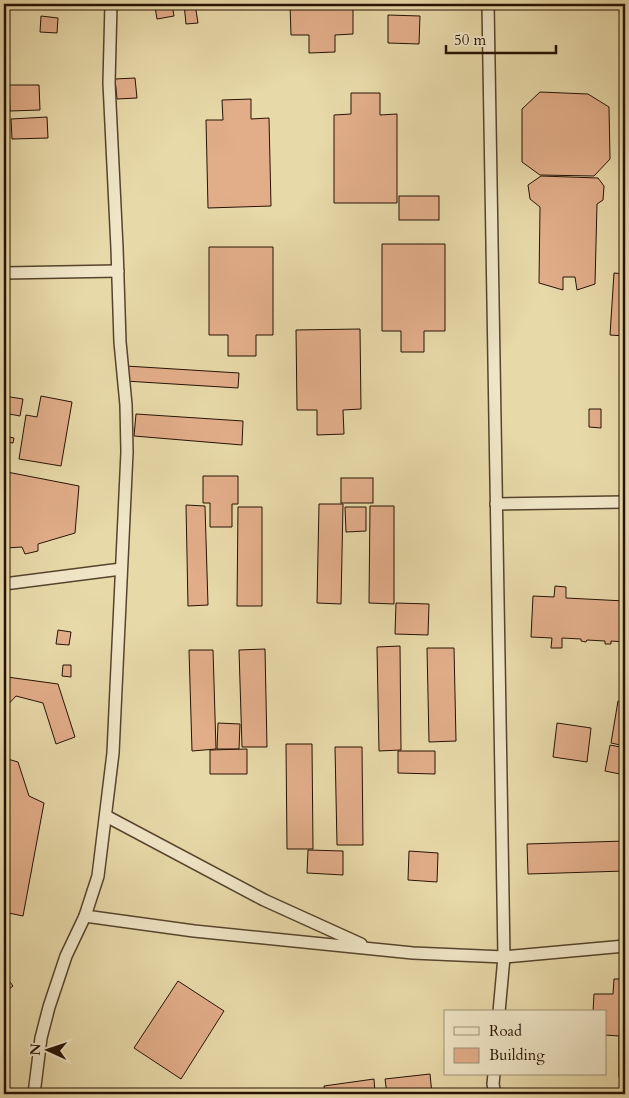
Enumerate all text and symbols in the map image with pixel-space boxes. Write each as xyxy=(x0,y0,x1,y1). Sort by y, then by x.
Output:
scale bar xyxy=(446,22,556,54)
text: 50 m xyxy=(454,30,486,50)
legend xyxy=(444,1010,606,1076)
text: Road xyxy=(489,1021,522,1041)
north arrow xyxy=(22,1026,72,1076)
text: N xyxy=(26,1043,45,1056)
text: Building xyxy=(489,1045,545,1065)

